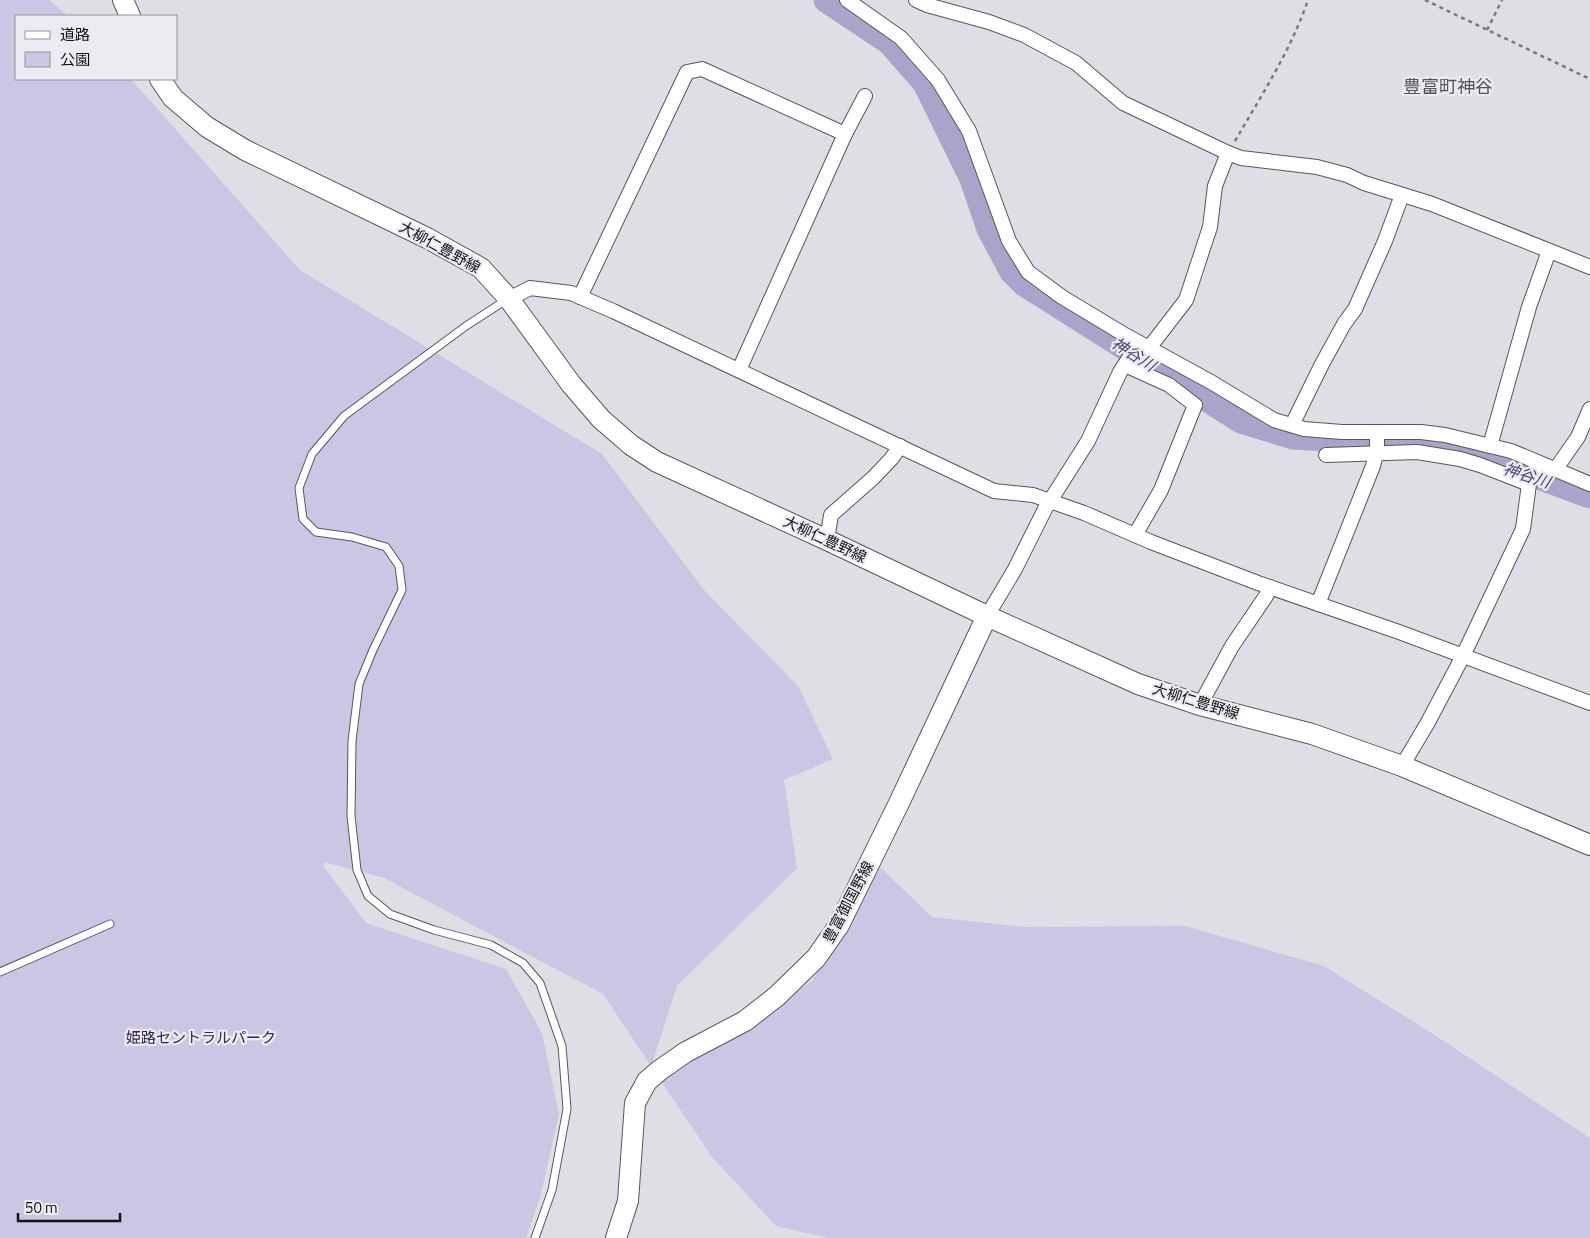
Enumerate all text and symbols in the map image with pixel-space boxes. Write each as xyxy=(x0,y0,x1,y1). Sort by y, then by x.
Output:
legend xyxy=(15,15,178,80)
text: 道路 xyxy=(60,23,90,46)
text: 公園 xyxy=(60,48,90,71)
district label: 豊富町神谷 xyxy=(1403,73,1493,100)
street label: 大柳仁豊野線 xyxy=(395,215,485,279)
water label: 神谷川 xyxy=(1107,331,1162,378)
water label: 神谷川 xyxy=(1500,456,1555,494)
street label: 大柳仁豊野線 xyxy=(779,510,871,568)
street label: 大柳仁豊野線 xyxy=(1150,677,1242,725)
street label: 豊富御国野線 xyxy=(817,857,879,947)
park label: 姫路セントラルパーク xyxy=(126,1026,276,1049)
scale bar xyxy=(18,1190,120,1222)
text: 50 m xyxy=(25,1196,58,1219)

